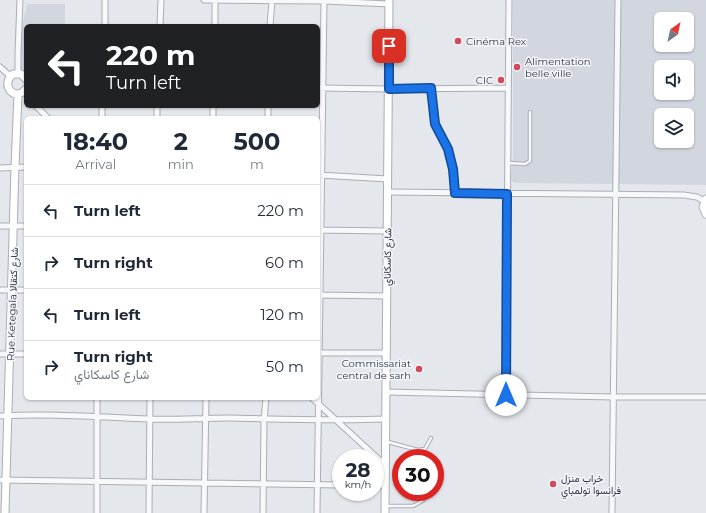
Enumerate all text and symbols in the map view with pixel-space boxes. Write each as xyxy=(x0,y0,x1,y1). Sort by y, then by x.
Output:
north arrow xyxy=(654,12,694,52)
map controls xyxy=(654,12,694,148)
pin xyxy=(372,29,406,63)
icon: arrive xyxy=(378,35,400,57)
place label: Cinéma Rex xyxy=(466,35,527,48)
marker: Cinéma Rex xyxy=(453,36,463,46)
text: 220 m xyxy=(106,38,195,72)
icon: left xyxy=(40,40,92,92)
place label: Alimentation belle ville xyxy=(525,55,591,80)
button: sound xyxy=(654,60,694,100)
marker: Alimentation belle ville xyxy=(512,62,522,72)
text: Turn left xyxy=(106,72,181,94)
place label: CIC xyxy=(476,74,493,87)
marker: CIC xyxy=(496,75,506,85)
button: layers xyxy=(654,108,694,148)
text: 18:40 xyxy=(64,127,128,156)
text: 2 xyxy=(174,127,188,156)
text: 500 xyxy=(233,127,280,156)
text: Arrival xyxy=(75,156,116,172)
text: min xyxy=(168,156,194,172)
text: m xyxy=(250,156,264,172)
icon: left xyxy=(40,200,62,222)
text: Turn left xyxy=(74,201,141,220)
text: 220 m xyxy=(257,201,304,220)
street label: شارع كاسكاناي xyxy=(380,228,397,286)
street label: Rue Ketegala شارع كتقالا xyxy=(4,247,21,361)
icon: right xyxy=(40,252,62,274)
text: Turn right xyxy=(74,253,153,272)
text: 60 m xyxy=(265,253,304,272)
icon: left xyxy=(40,304,62,326)
text: Turn left xyxy=(74,305,141,324)
text: 120 m xyxy=(260,305,304,324)
text: Turn right xyxy=(74,347,153,366)
icon: right xyxy=(40,356,62,378)
text: 50 m xyxy=(266,357,304,376)
place label: Commissariat central de sarh xyxy=(337,357,411,382)
marker: Commissariat central de sarh xyxy=(414,364,424,374)
text: شارع كاسكاناي xyxy=(74,366,149,382)
position arrow xyxy=(485,374,527,416)
speed limit sign: 30 xyxy=(392,449,444,501)
text: 28 xyxy=(346,458,371,482)
place label: خراب منزل فرانسوا تولمباي xyxy=(561,472,621,499)
text: km/h xyxy=(345,478,371,491)
marker: خراب منزل فرانسوا تولمباي xyxy=(548,479,558,489)

